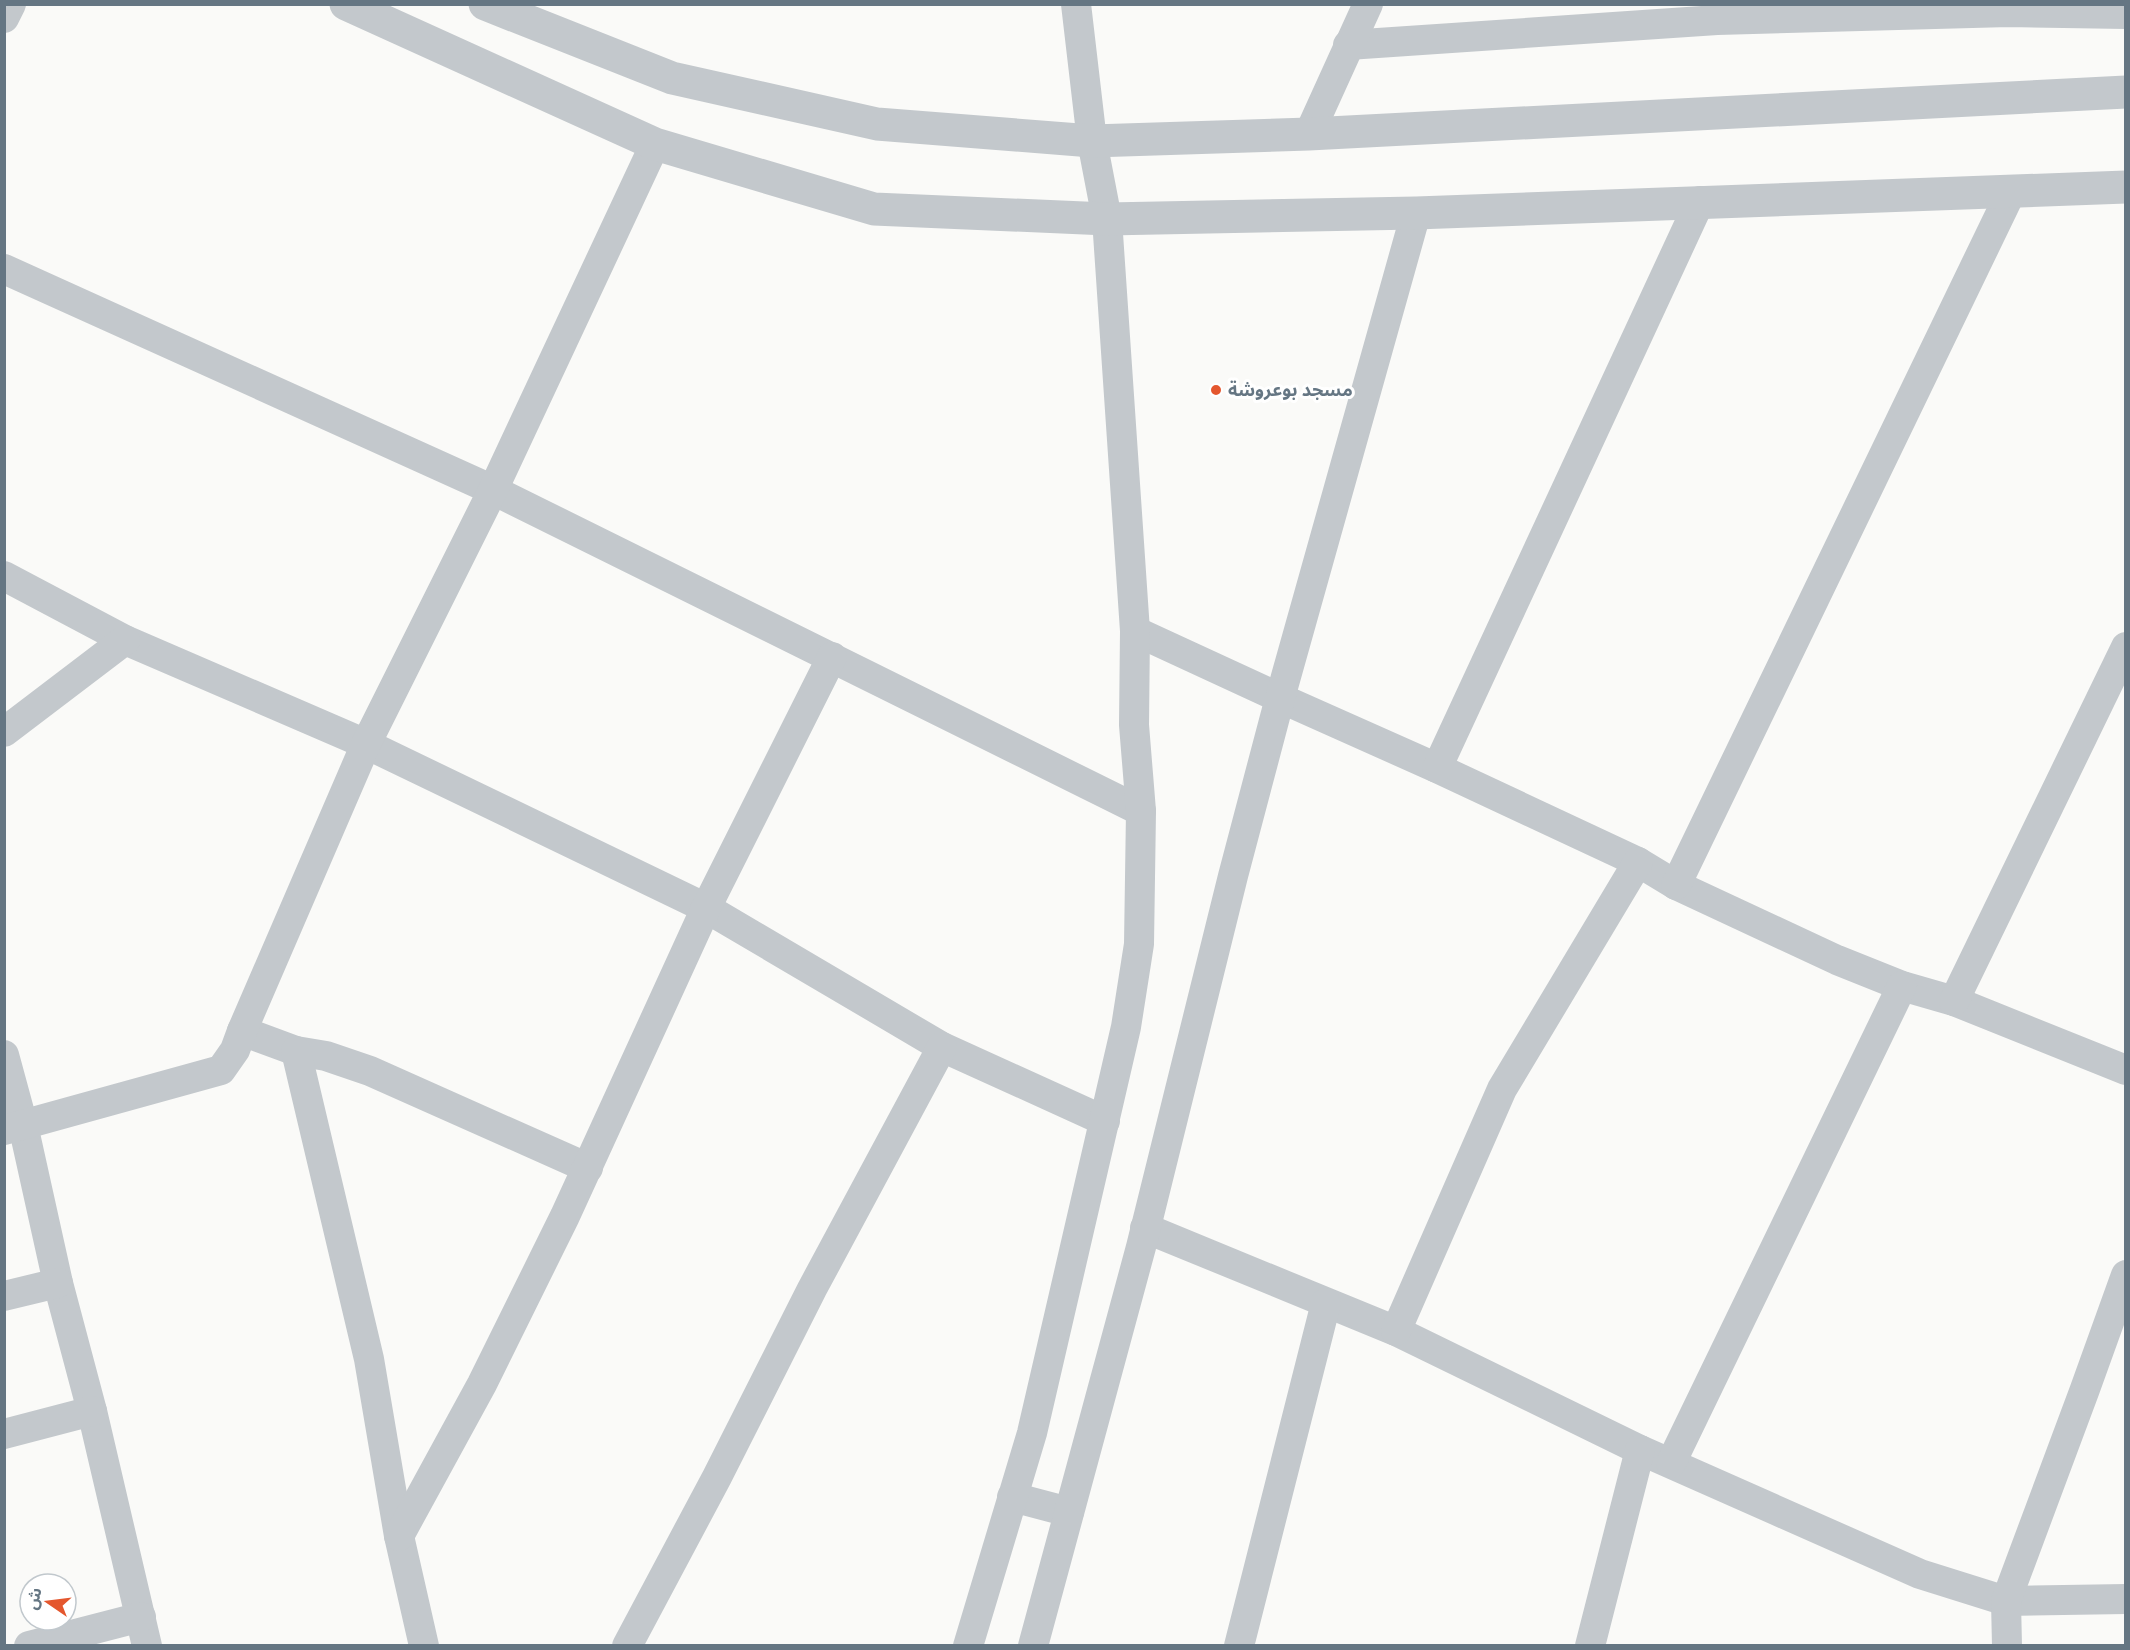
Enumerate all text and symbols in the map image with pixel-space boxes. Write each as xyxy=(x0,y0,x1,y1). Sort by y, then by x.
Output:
place label: مسجد بوعروشة xyxy=(1228,379,1353,401)
marker: مسجد بوعروشة xyxy=(1209,383,1223,397)
north arrow xyxy=(18,1572,78,1632)
text: ش xyxy=(22,1585,46,1611)

